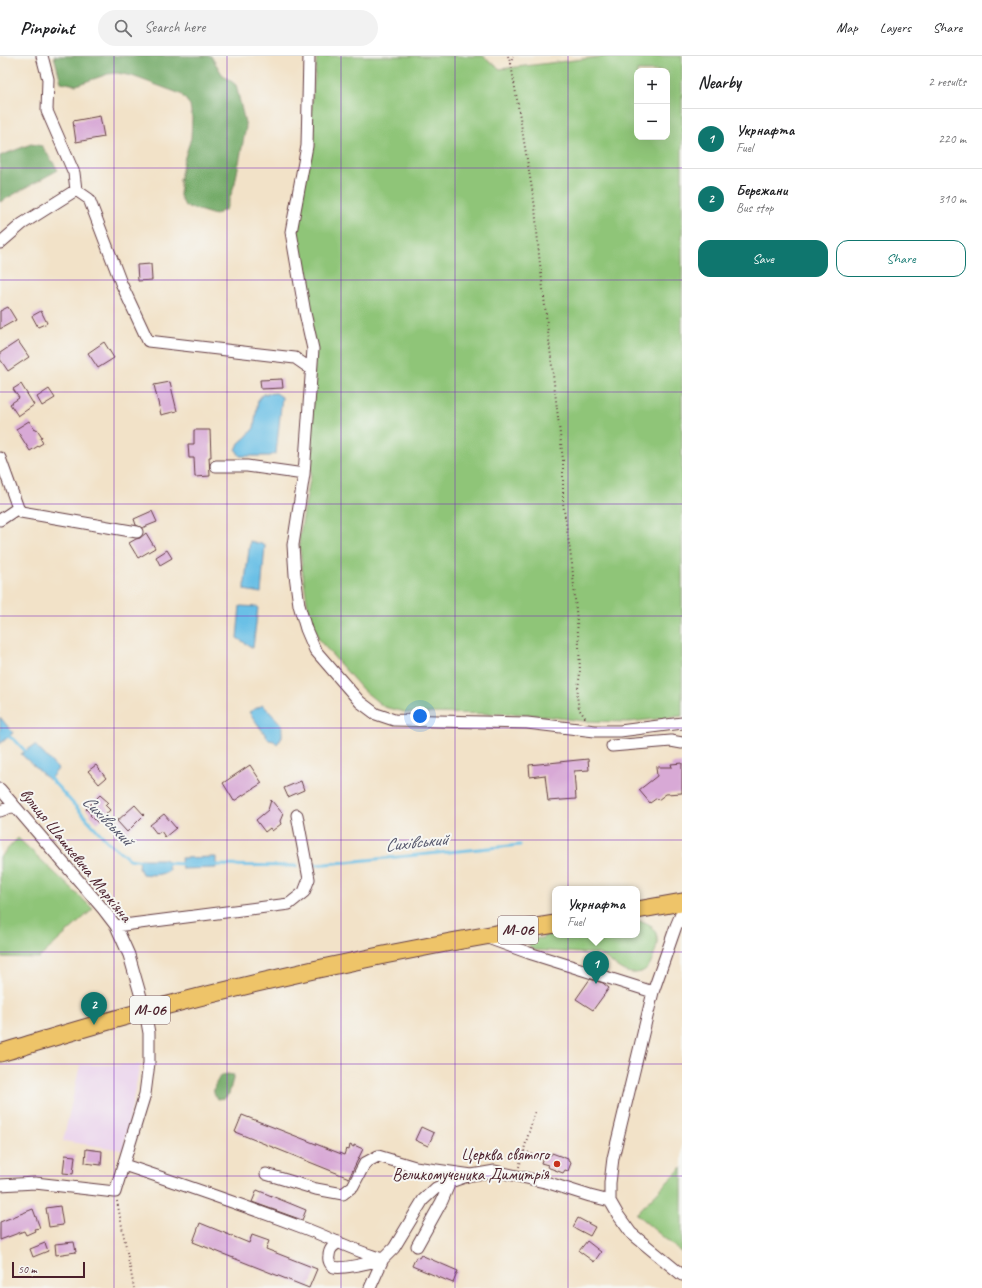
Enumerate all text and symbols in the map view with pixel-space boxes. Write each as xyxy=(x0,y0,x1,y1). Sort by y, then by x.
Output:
search box xyxy=(98,10,378,46)
text: Pinpoint xyxy=(20,16,74,40)
icon: search xyxy=(112,17,134,39)
text: Search here xyxy=(144,18,205,37)
text: Map xyxy=(836,19,858,36)
text: Layers xyxy=(880,19,911,36)
text: Share xyxy=(933,19,962,36)
map controls xyxy=(634,68,670,140)
button: + xyxy=(634,68,670,104)
text: Nearby xyxy=(698,72,741,93)
text: 2 results xyxy=(928,74,966,90)
button: − xyxy=(634,104,670,140)
text: Укрнафта xyxy=(736,121,794,140)
text: 1 xyxy=(708,131,714,147)
text: 220 m xyxy=(938,131,966,147)
text: Fuel xyxy=(736,140,753,156)
text: Бережани xyxy=(736,181,787,200)
text: 2 xyxy=(708,191,714,207)
text: 310 m xyxy=(938,191,966,207)
text: Bus stop xyxy=(736,200,773,216)
button: Save xyxy=(698,240,828,277)
button: Share xyxy=(836,240,966,277)
your location xyxy=(410,706,430,726)
street label: вулиця Шашкевича Маркіяна xyxy=(16,784,137,927)
water label: Сихівський xyxy=(78,790,140,852)
water label: Сихівський xyxy=(384,827,452,856)
popup xyxy=(552,886,640,938)
text: Укрнафта xyxy=(567,895,625,914)
text: Fuel xyxy=(567,914,584,930)
road number: М-06 xyxy=(498,916,538,944)
pin: 1 xyxy=(583,951,609,984)
pin: 2 xyxy=(81,992,107,1025)
road number: М-06 xyxy=(130,996,170,1024)
place label: Церква святого Великомученика Димитрія xyxy=(392,1144,551,1185)
marker: Церква святого Великомученика Димитрія xyxy=(552,1159,562,1169)
scale bar xyxy=(12,1260,85,1279)
text: 50 m xyxy=(18,1262,37,1276)

